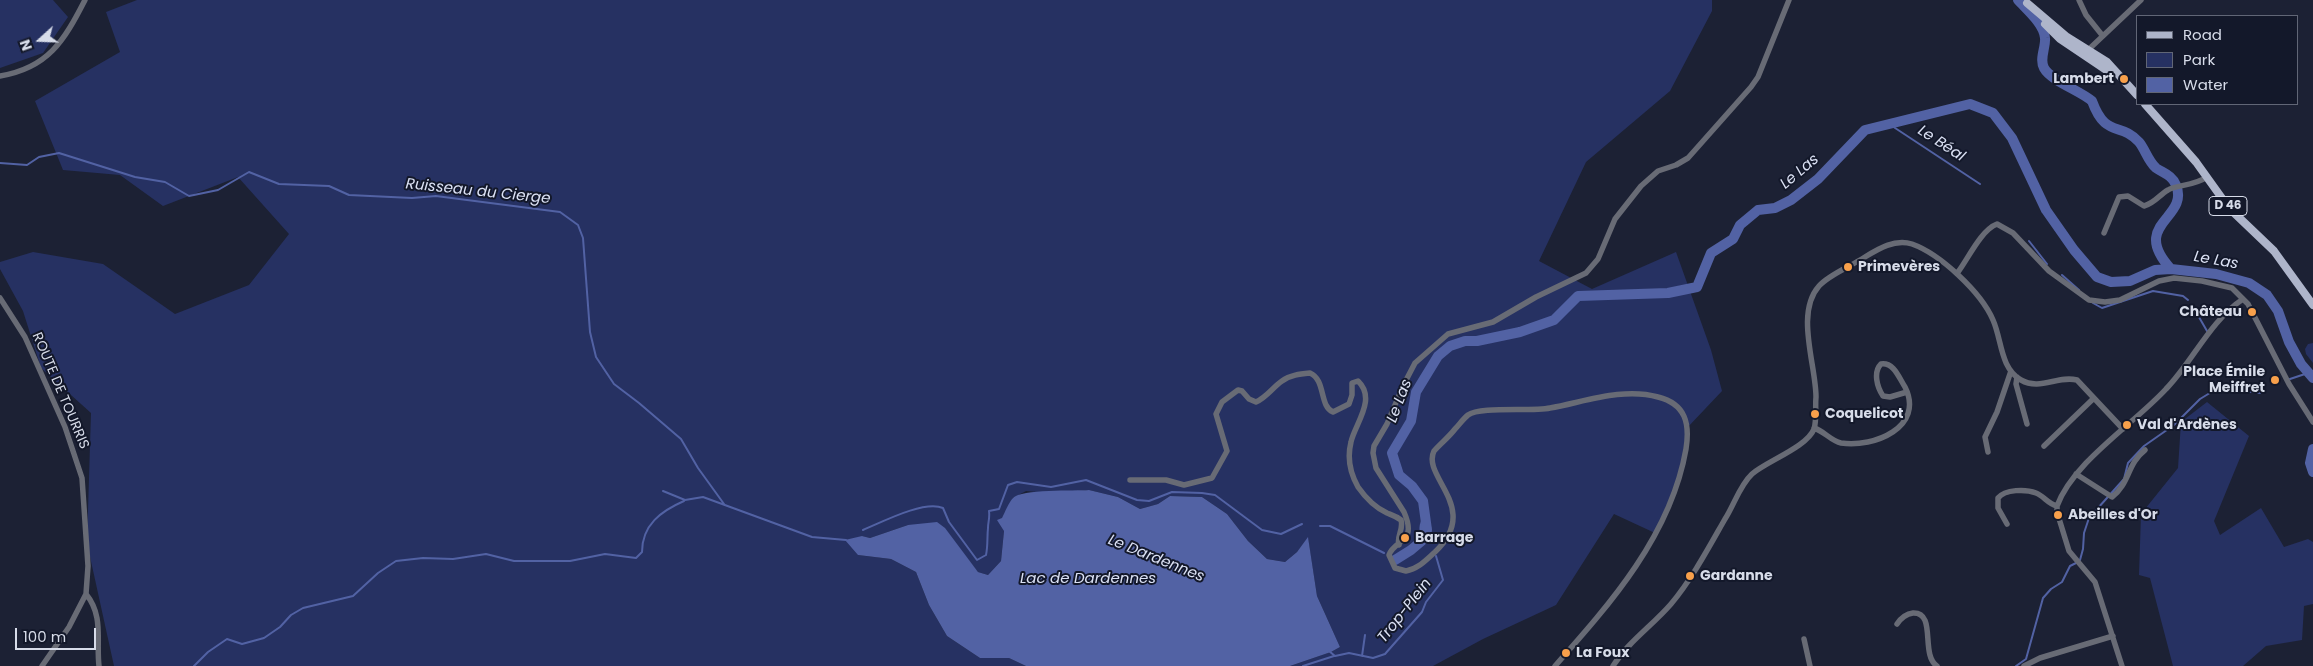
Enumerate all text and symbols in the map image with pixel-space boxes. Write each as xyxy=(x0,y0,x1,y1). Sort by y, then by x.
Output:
north arrow xyxy=(15,15,65,65)
legend xyxy=(2136,15,2298,105)
text: Road xyxy=(2183,24,2222,45)
text: N xyxy=(15,37,37,53)
text: Park xyxy=(2183,49,2215,70)
place label: Lambert xyxy=(2053,71,2114,87)
marker: Lambert xyxy=(2118,73,2130,85)
text: Water xyxy=(2183,74,2228,95)
water label: Le Béal xyxy=(1914,122,1968,166)
water label: Le Las xyxy=(1777,151,1823,193)
water label: Ruisseau du Cierge xyxy=(405,175,551,209)
road number: D 46 xyxy=(2209,197,2247,216)
water label: Le Las xyxy=(2192,248,2240,274)
place label: Primevères xyxy=(1858,259,1940,275)
marker: Primevères xyxy=(1842,261,1854,273)
place label: Château xyxy=(2179,304,2242,320)
marker: Château xyxy=(2246,306,2258,318)
street label: ROUTE DE TOURRIS xyxy=(28,330,92,452)
place label: Place Émile Meiffret xyxy=(2183,364,2265,397)
marker: Place Émile Meiffret xyxy=(2269,374,2281,386)
water label: Le Las xyxy=(1384,377,1416,425)
place label: Coquelicot xyxy=(1825,406,1903,422)
marker: Coquelicot xyxy=(1809,408,1821,420)
place label: Val d'Ardènes xyxy=(2137,417,2237,433)
marker: Val d'Ardènes xyxy=(2121,419,2133,431)
place label: Abeilles d'Or xyxy=(2068,507,2158,523)
marker: Abeilles d'Or xyxy=(2052,509,2064,521)
place label: Barrage xyxy=(1415,530,1473,546)
water label: Le Dardennes xyxy=(1105,531,1207,587)
marker: Barrage xyxy=(1399,532,1411,544)
place label: Gardanne xyxy=(1700,568,1773,584)
water label: Lac de Dardennes xyxy=(1020,570,1156,588)
marker: Gardanne xyxy=(1684,570,1696,582)
water label: Trop-Plein xyxy=(1374,575,1436,647)
scale bar xyxy=(18,618,99,650)
text: 100 m xyxy=(23,626,66,647)
place label: La Foux xyxy=(1576,645,1629,661)
marker: La Foux xyxy=(1560,647,1572,659)

